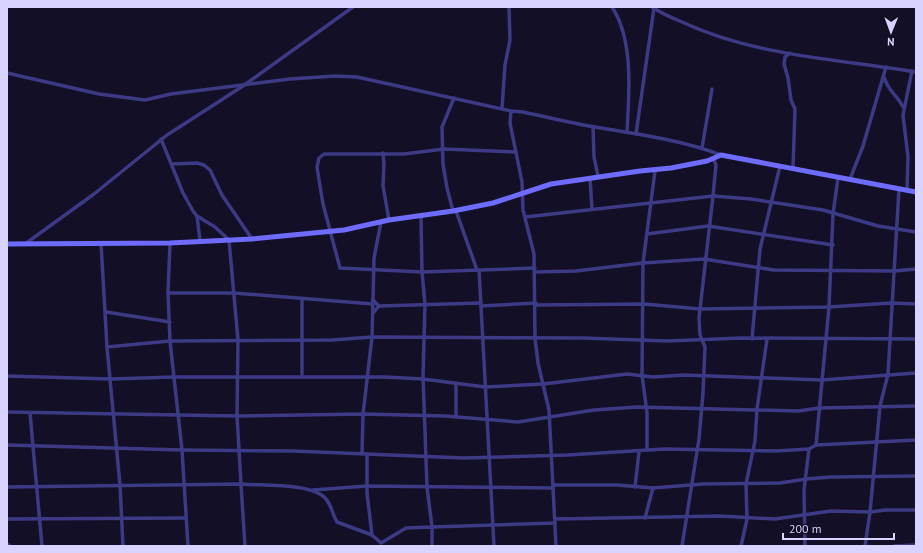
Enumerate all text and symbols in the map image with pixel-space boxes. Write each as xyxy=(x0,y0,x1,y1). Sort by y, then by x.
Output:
north arrow xyxy=(871,12,911,52)
text: N xyxy=(887,35,895,49)
scale bar xyxy=(783,515,894,541)
text: 200 m xyxy=(789,521,822,536)

